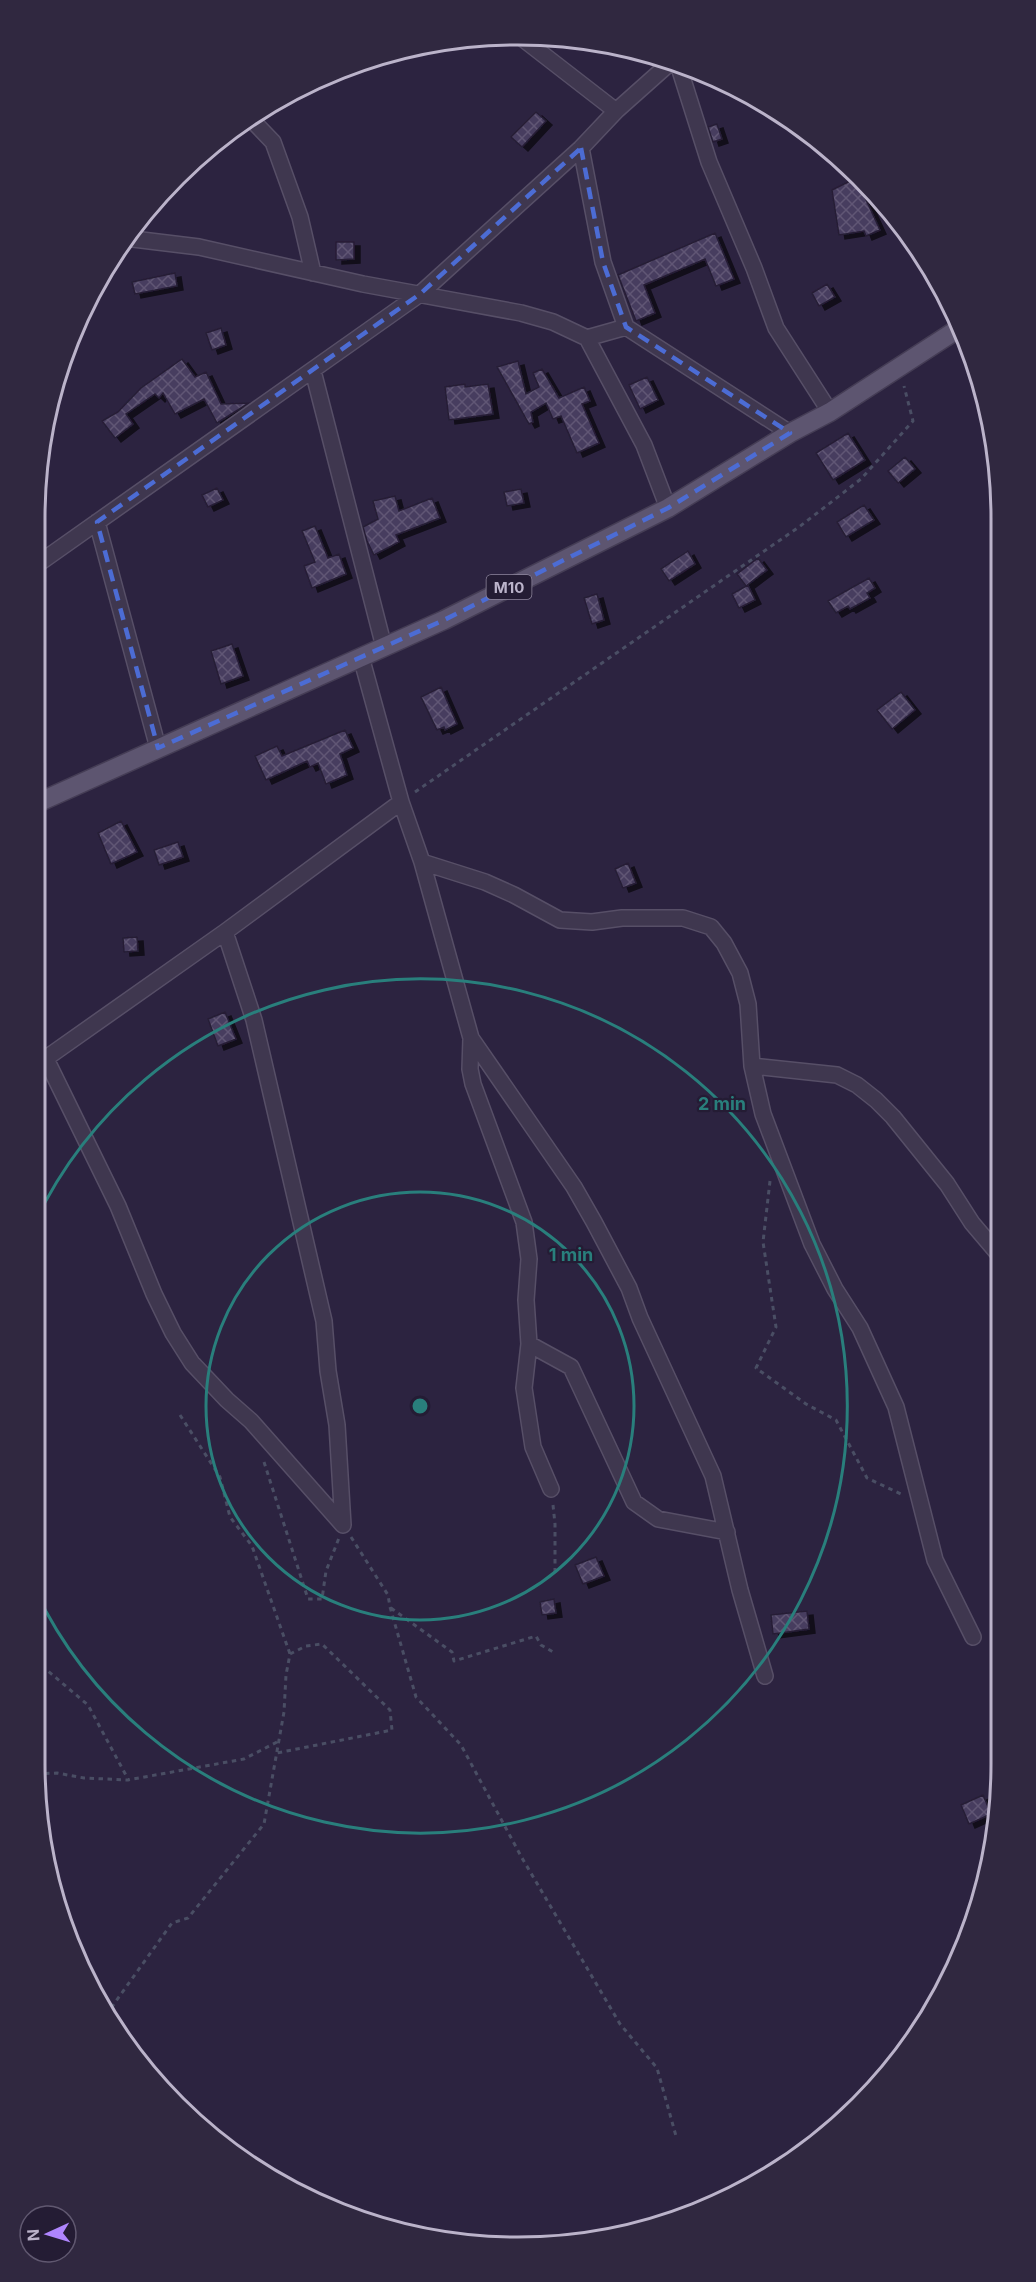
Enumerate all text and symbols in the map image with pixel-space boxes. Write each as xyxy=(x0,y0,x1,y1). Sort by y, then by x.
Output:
road number: M10 xyxy=(486,575,532,599)
text: 2 min xyxy=(698,1093,746,1114)
text: 1 min xyxy=(549,1244,593,1265)
centre of rings xyxy=(410,1396,430,1416)
north arrow xyxy=(18,2204,78,2264)
text: N xyxy=(23,2228,43,2242)

